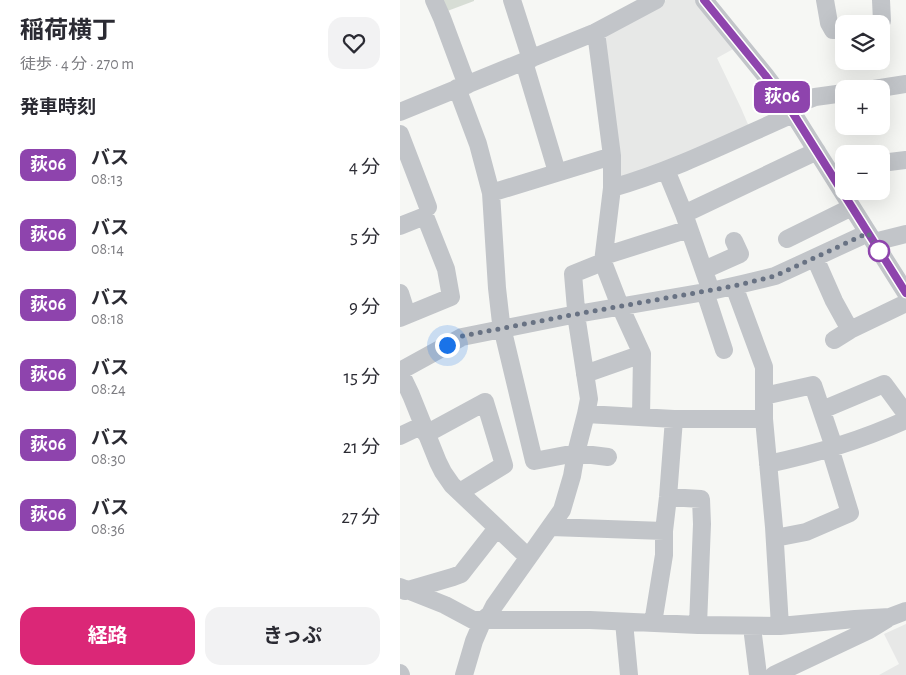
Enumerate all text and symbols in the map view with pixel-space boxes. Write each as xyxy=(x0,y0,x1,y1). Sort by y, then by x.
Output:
map controls xyxy=(835,15,890,200)
button: layers xyxy=(835,15,890,70)
button: heart xyxy=(328,17,380,69)
text: 稲荷横丁 xyxy=(20,19,116,43)
text: 徒歩 · 4 分 · 270 m xyxy=(20,56,134,72)
button: + xyxy=(835,80,890,135)
line badge: 荻06 xyxy=(753,81,811,113)
text: 荻06 xyxy=(764,88,800,106)
text: 発車時刻 xyxy=(20,98,96,117)
button: − xyxy=(835,145,890,200)
text: バス xyxy=(91,149,129,168)
text: 荻06 xyxy=(30,156,66,174)
text: 4 分 xyxy=(349,158,380,177)
text: 08:13 xyxy=(91,171,123,187)
text: バス xyxy=(91,219,129,238)
text: 荻06 xyxy=(30,226,66,244)
text: 5 分 xyxy=(350,228,380,247)
unlabelled marker xyxy=(868,240,890,262)
text: 08:14 xyxy=(91,241,124,257)
text: バス xyxy=(91,289,129,308)
text: 荻06 xyxy=(30,296,66,314)
text: 9 分 xyxy=(349,298,380,317)
text: 08:18 xyxy=(91,311,124,327)
your location xyxy=(435,333,460,358)
text: バス xyxy=(91,359,129,378)
text: 荻06 xyxy=(30,366,66,384)
text: 15 分 xyxy=(343,368,380,387)
text: 08:24 xyxy=(91,381,126,397)
text: バス xyxy=(91,429,129,448)
text: 荻06 xyxy=(30,436,66,454)
text: 21 分 xyxy=(343,438,380,457)
text: 08:30 xyxy=(91,451,126,467)
text: バス xyxy=(91,499,129,518)
text: 荻06 xyxy=(30,506,66,524)
text: 27 分 xyxy=(341,508,380,527)
text: 08:36 xyxy=(91,521,125,537)
button: 経路 xyxy=(20,607,195,665)
button: きっぷ xyxy=(205,607,380,665)

